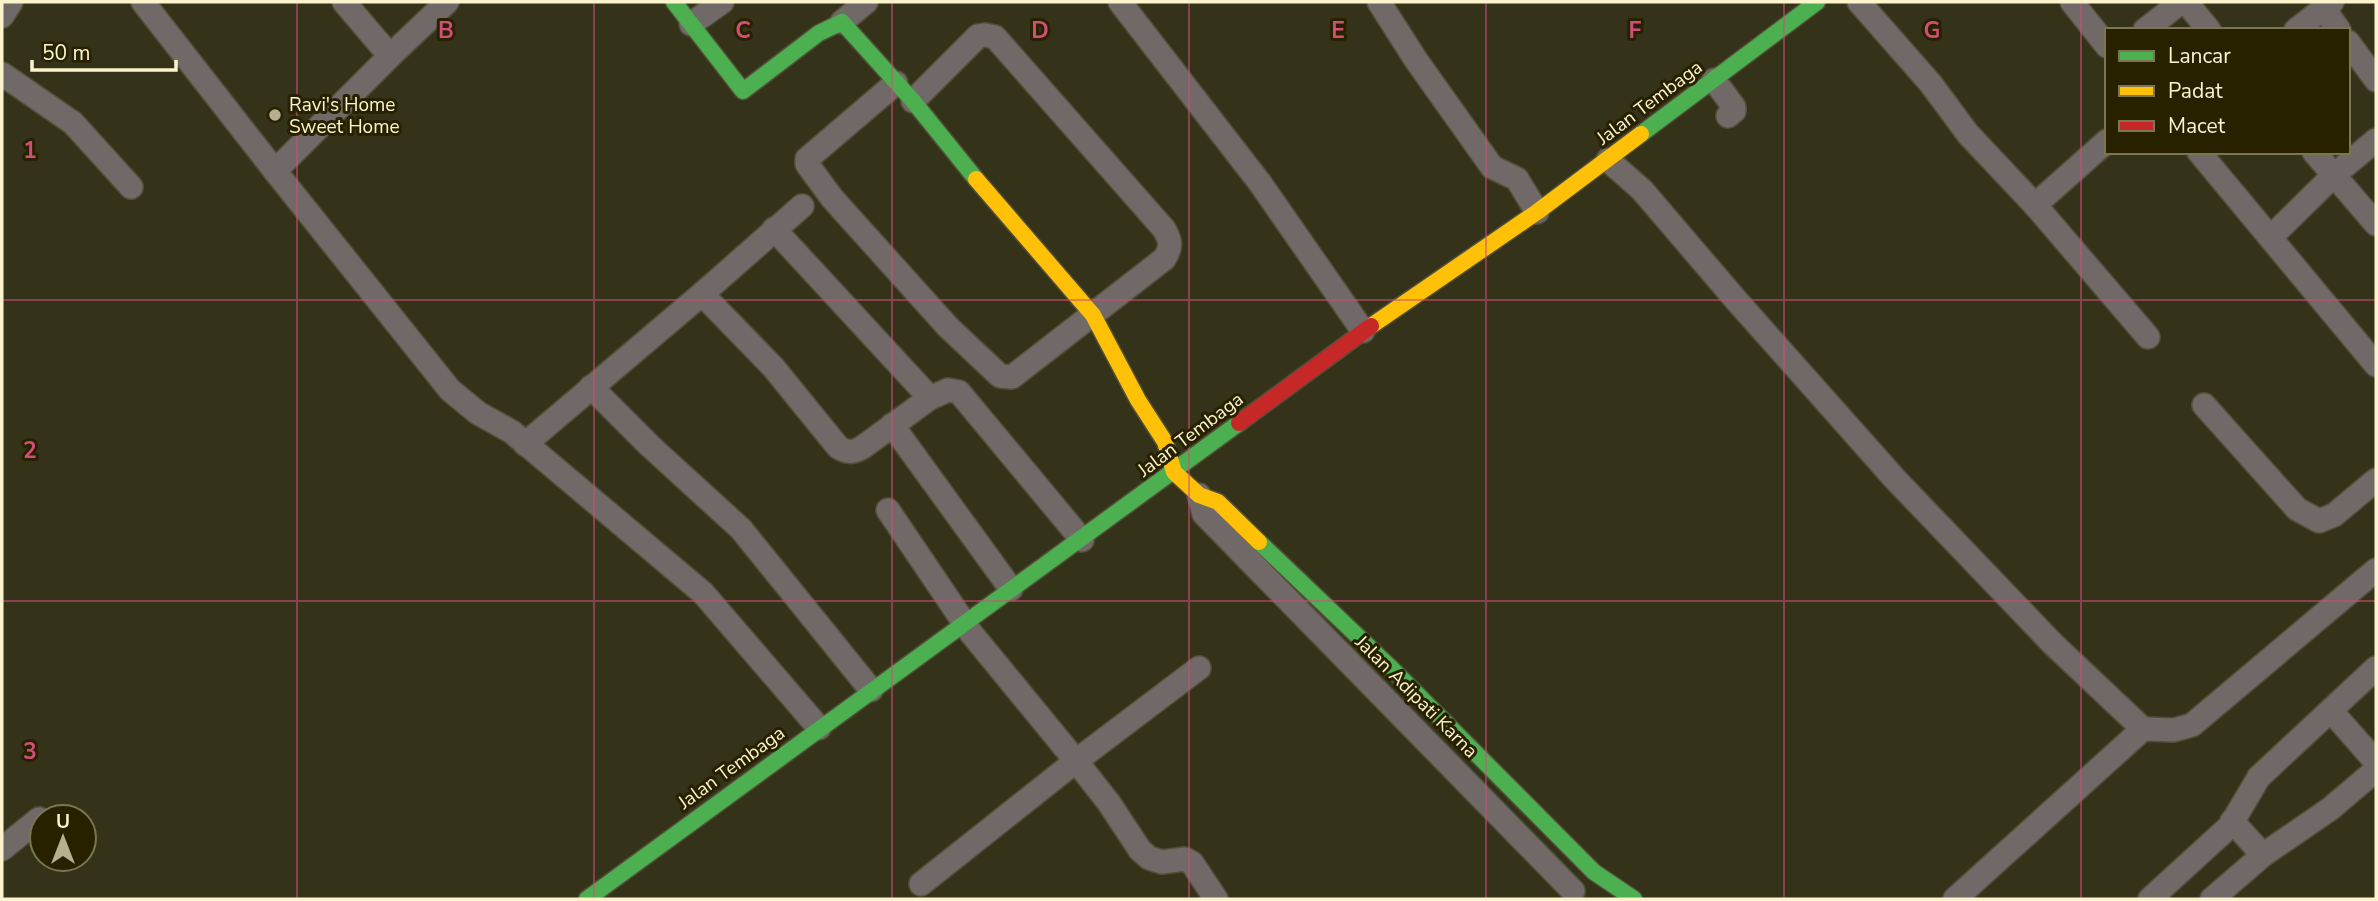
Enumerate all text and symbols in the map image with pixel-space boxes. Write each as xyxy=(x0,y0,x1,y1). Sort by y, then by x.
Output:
text: B xyxy=(438,15,454,46)
text: C xyxy=(735,15,751,46)
text: D xyxy=(1031,15,1049,46)
text: E xyxy=(1331,15,1345,46)
text: F xyxy=(1629,15,1642,46)
text: G xyxy=(1924,15,1940,46)
scale bar xyxy=(32,28,175,72)
legend xyxy=(2105,28,2350,154)
text: 50 m xyxy=(42,39,91,67)
text: Lancar xyxy=(2168,42,2231,70)
street label: Jalan Tembaga xyxy=(1591,54,1708,152)
text: Padat xyxy=(2168,77,2223,105)
place label: Ravi's Home Sweet Home xyxy=(289,92,400,140)
marker: Ravi's Home Sweet Home xyxy=(267,107,283,123)
text: Macet xyxy=(2168,112,2226,140)
text: 1 xyxy=(23,135,37,166)
street label: Jalan Tembaga xyxy=(1132,386,1249,484)
text: 2 xyxy=(23,435,37,466)
street label: Jalan Adipati Karna xyxy=(1349,629,1483,764)
street label: Jalan Tembaga xyxy=(672,720,790,816)
text: 3 xyxy=(23,736,37,767)
north arrow xyxy=(28,803,98,873)
text: U xyxy=(56,809,70,835)

